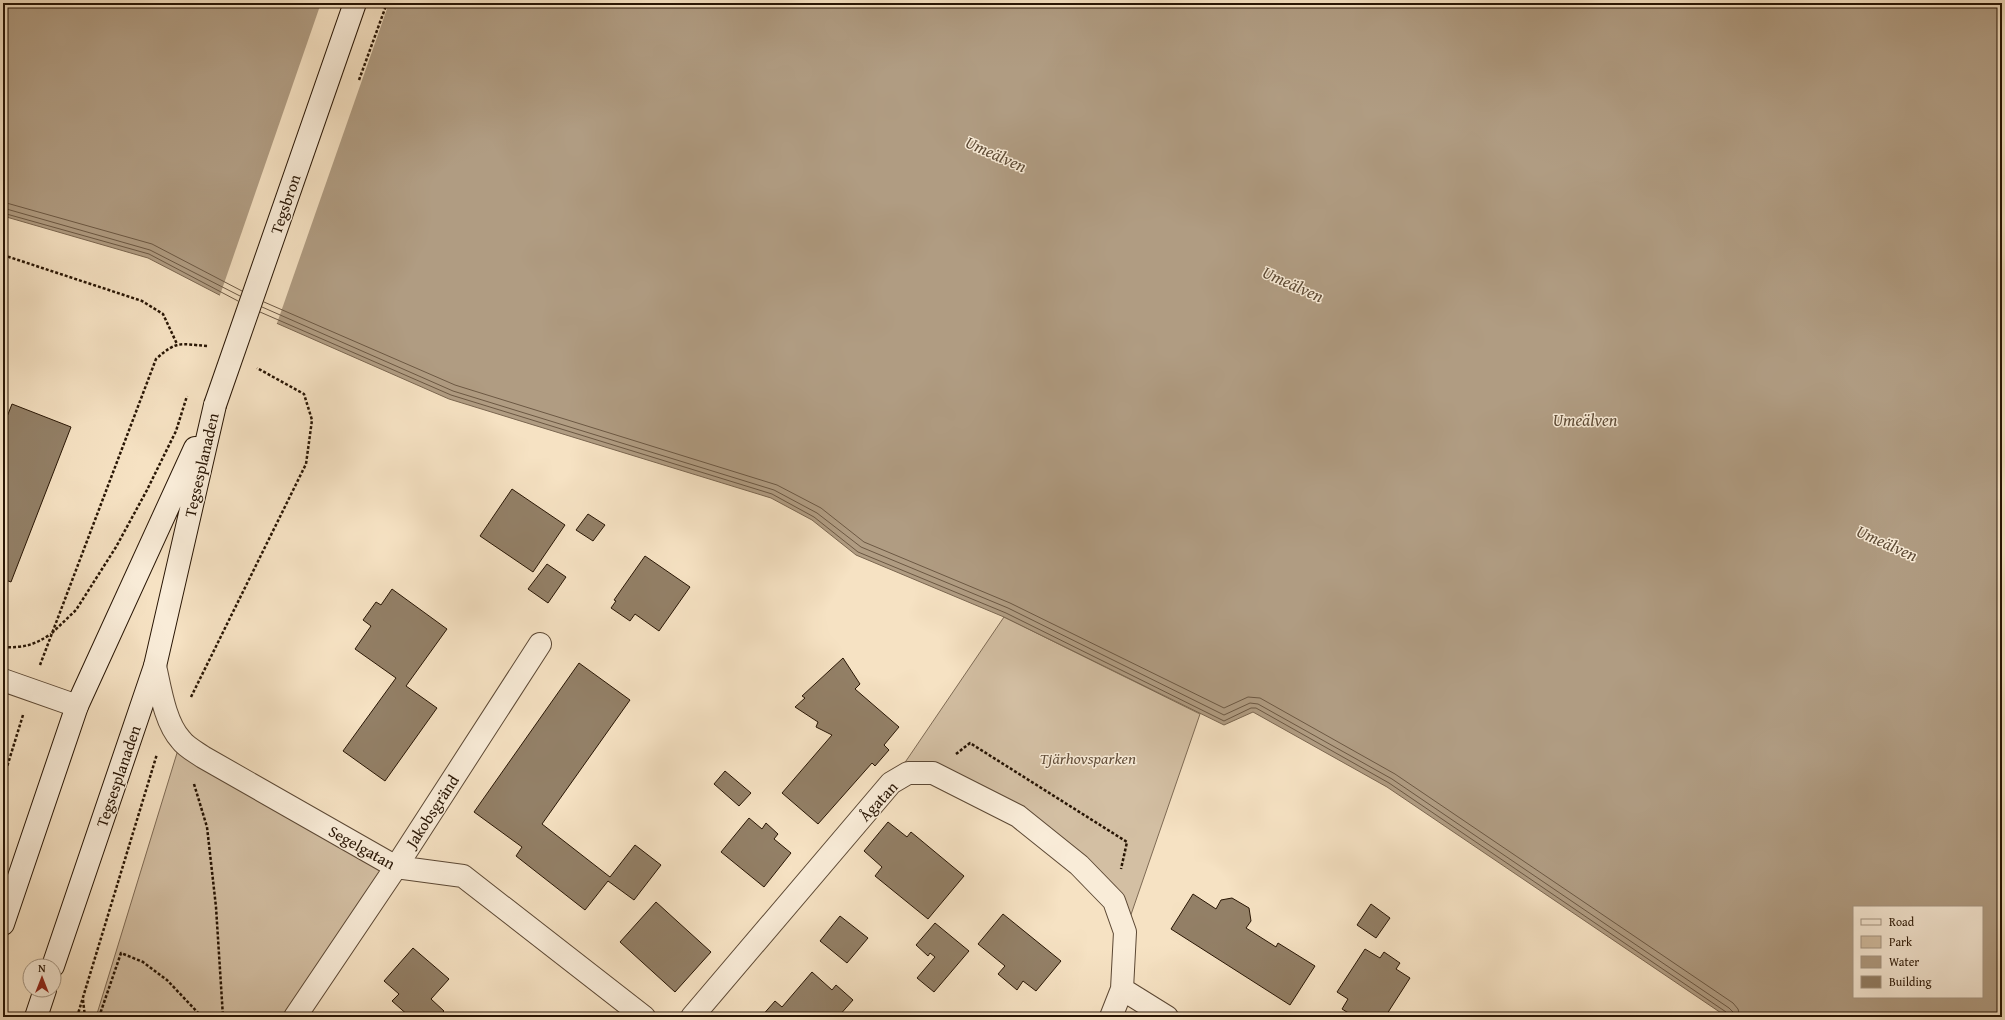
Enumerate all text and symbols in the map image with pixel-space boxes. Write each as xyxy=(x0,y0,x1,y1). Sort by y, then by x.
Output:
water label: Umeälven xyxy=(962,129,1031,178)
street label: Tegsbron xyxy=(264,171,306,237)
water label: Umeälven xyxy=(1259,259,1328,308)
water label: Umeälven xyxy=(1553,407,1618,432)
street label: Tegsesplanaden xyxy=(177,411,225,519)
water label: Umeälven xyxy=(1853,518,1922,567)
street label: Tegsesplanaden xyxy=(89,722,147,830)
park label: Tjärhovsparken xyxy=(1040,746,1136,770)
street label: Jakobsgränd xyxy=(398,769,465,854)
street label: Ågatan xyxy=(853,775,903,827)
street label: Segelgatan xyxy=(324,819,400,875)
legend xyxy=(1853,906,1983,998)
text: Road xyxy=(1889,913,1915,930)
text: Park xyxy=(1889,933,1913,950)
text: Water xyxy=(1889,953,1919,970)
north arrow xyxy=(22,958,62,998)
text: N xyxy=(38,960,46,976)
text: Building xyxy=(1889,973,1932,990)

